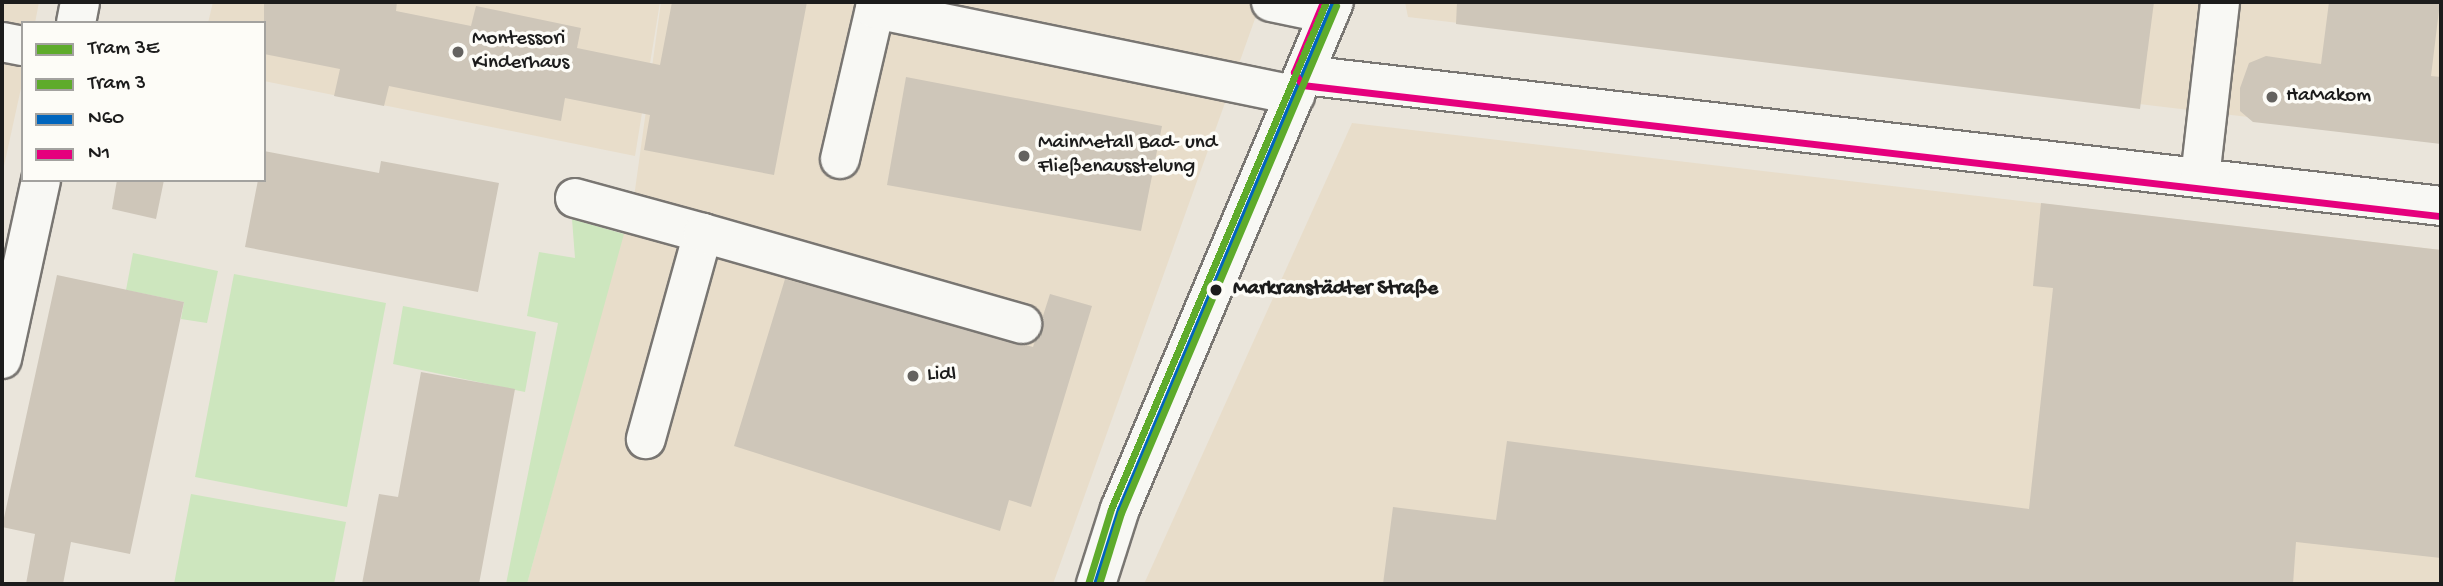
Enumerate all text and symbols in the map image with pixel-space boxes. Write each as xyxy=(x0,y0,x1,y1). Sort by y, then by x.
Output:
legend xyxy=(21,21,266,182)
place label: Montessori Kinderhaus xyxy=(472,27,569,77)
text: Tram 3E xyxy=(88,37,159,62)
marker: Montessori Kinderhaus xyxy=(450,44,466,60)
text: Tram 3 xyxy=(88,72,146,97)
place label: HaMakom xyxy=(2286,84,2371,110)
marker: HaMakom xyxy=(2264,89,2280,105)
text: N60 xyxy=(88,107,124,132)
place label: MainMetall Bad- und Fließenausstelung xyxy=(1038,131,1217,181)
text: N1 xyxy=(88,142,110,167)
marker: MainMetall Bad- und Fließenausstelung xyxy=(1016,148,1032,164)
place label: Markranstädter Straße xyxy=(1233,277,1438,303)
marker: Markranstädter Straße xyxy=(1205,279,1227,301)
place label: Lidl xyxy=(927,363,956,389)
marker: Lidl xyxy=(905,368,921,384)

